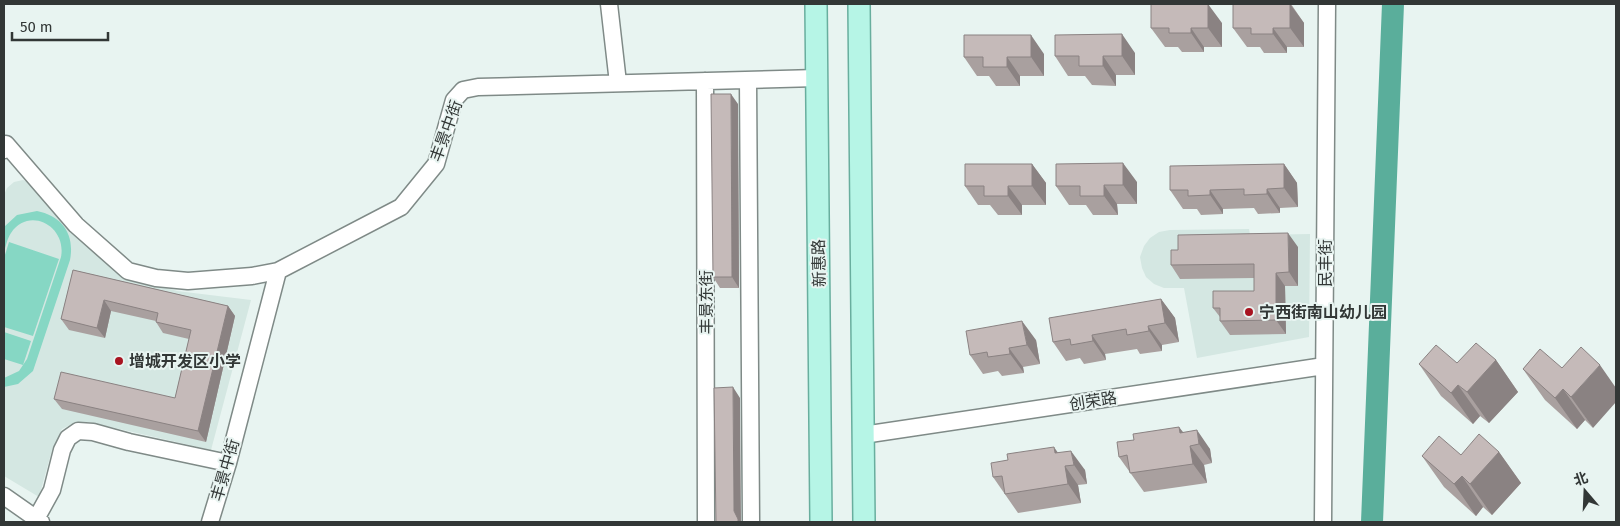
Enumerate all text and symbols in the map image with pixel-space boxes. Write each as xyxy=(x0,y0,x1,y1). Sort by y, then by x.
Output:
scale bar xyxy=(12,10,109,42)
text: 50 m xyxy=(20,18,53,36)
street label: 丰景中街 xyxy=(426,98,466,164)
street label: 新惠路 xyxy=(809,239,829,287)
street label: 民丰街 xyxy=(1316,239,1335,287)
street label: 丰景东街 xyxy=(697,270,716,334)
place label: 宁西街南山幼儿园 xyxy=(1259,303,1387,322)
marker: 宁西街南山幼儿园 xyxy=(1243,306,1255,318)
place label: 增城开发区小学 xyxy=(129,352,241,371)
marker: 增城开发区小学 xyxy=(113,355,125,367)
street label: 创荣路 xyxy=(1068,388,1118,414)
street label: 丰景中街 xyxy=(207,437,243,503)
north arrow xyxy=(1560,466,1610,516)
text: 北 xyxy=(1572,469,1590,489)

